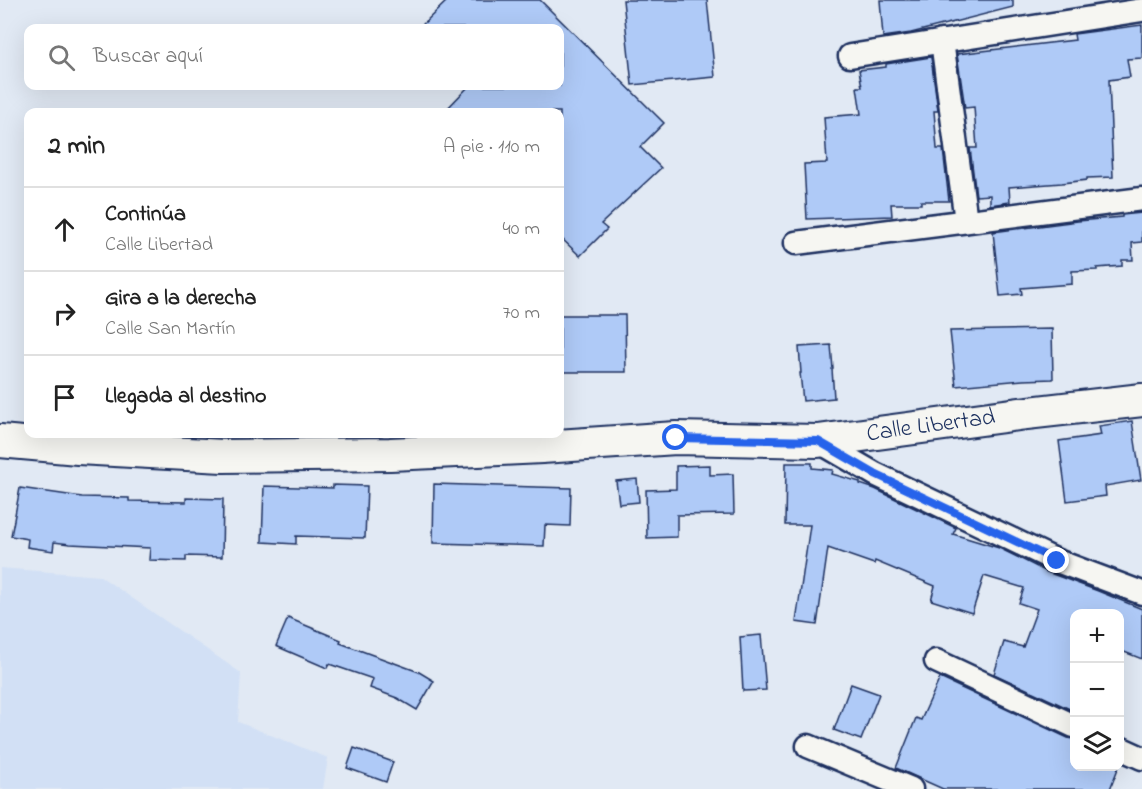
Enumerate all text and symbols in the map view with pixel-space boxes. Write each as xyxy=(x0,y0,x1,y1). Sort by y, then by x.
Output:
search box xyxy=(24,24,564,90)
icon: search xyxy=(45,41,78,74)
text: Buscar aquí xyxy=(93,41,203,73)
text: 2 min xyxy=(48,128,105,166)
text: A pie · 110 m xyxy=(443,133,540,162)
text: Continúa xyxy=(105,199,186,231)
icon: ahead xyxy=(48,213,81,246)
text: 40 m xyxy=(503,215,540,244)
text: Calle Libertad xyxy=(105,231,213,260)
text: Gira a la derecha xyxy=(105,283,256,315)
icon: right xyxy=(48,297,81,330)
text: 70 m xyxy=(503,299,540,328)
text: Calle San Martín xyxy=(105,315,235,344)
icon: arrive xyxy=(48,381,81,414)
text: Llegada al destino xyxy=(105,381,266,413)
street label: Calle Libertad xyxy=(864,400,998,452)
route start xyxy=(662,424,688,450)
route end xyxy=(1043,547,1069,573)
map controls xyxy=(1070,609,1124,771)
button: + xyxy=(1070,609,1124,663)
button: − xyxy=(1070,663,1124,717)
button: layers xyxy=(1070,717,1124,771)

